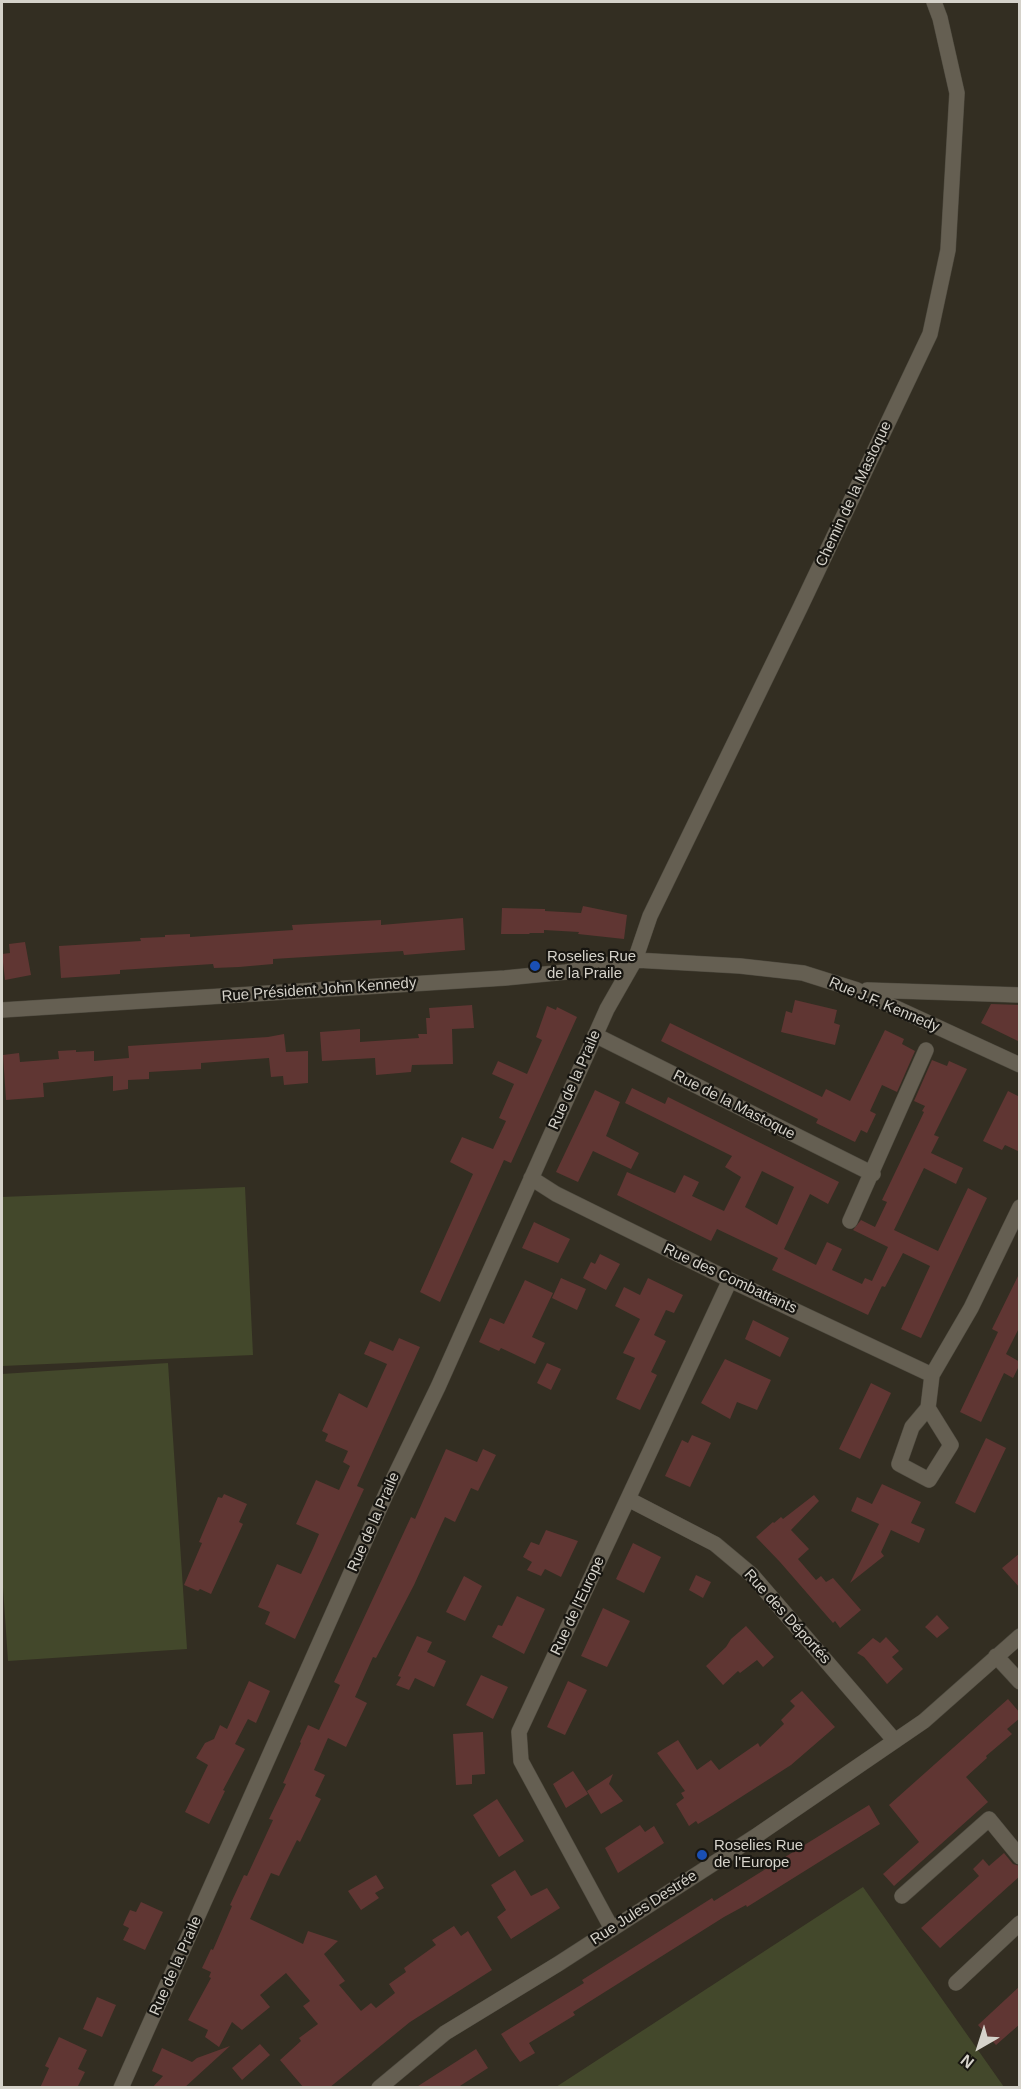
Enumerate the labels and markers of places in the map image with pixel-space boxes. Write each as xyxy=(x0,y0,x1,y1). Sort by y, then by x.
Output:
place label: Roselies Rue de la Praile xyxy=(547,948,636,983)
marker: Roselies Rue de la Praile xyxy=(528,959,542,973)
place label: Roselies Rue de l'Europe xyxy=(714,1837,803,1872)
marker: Roselies Rue de l'Europe xyxy=(695,1848,709,1862)

